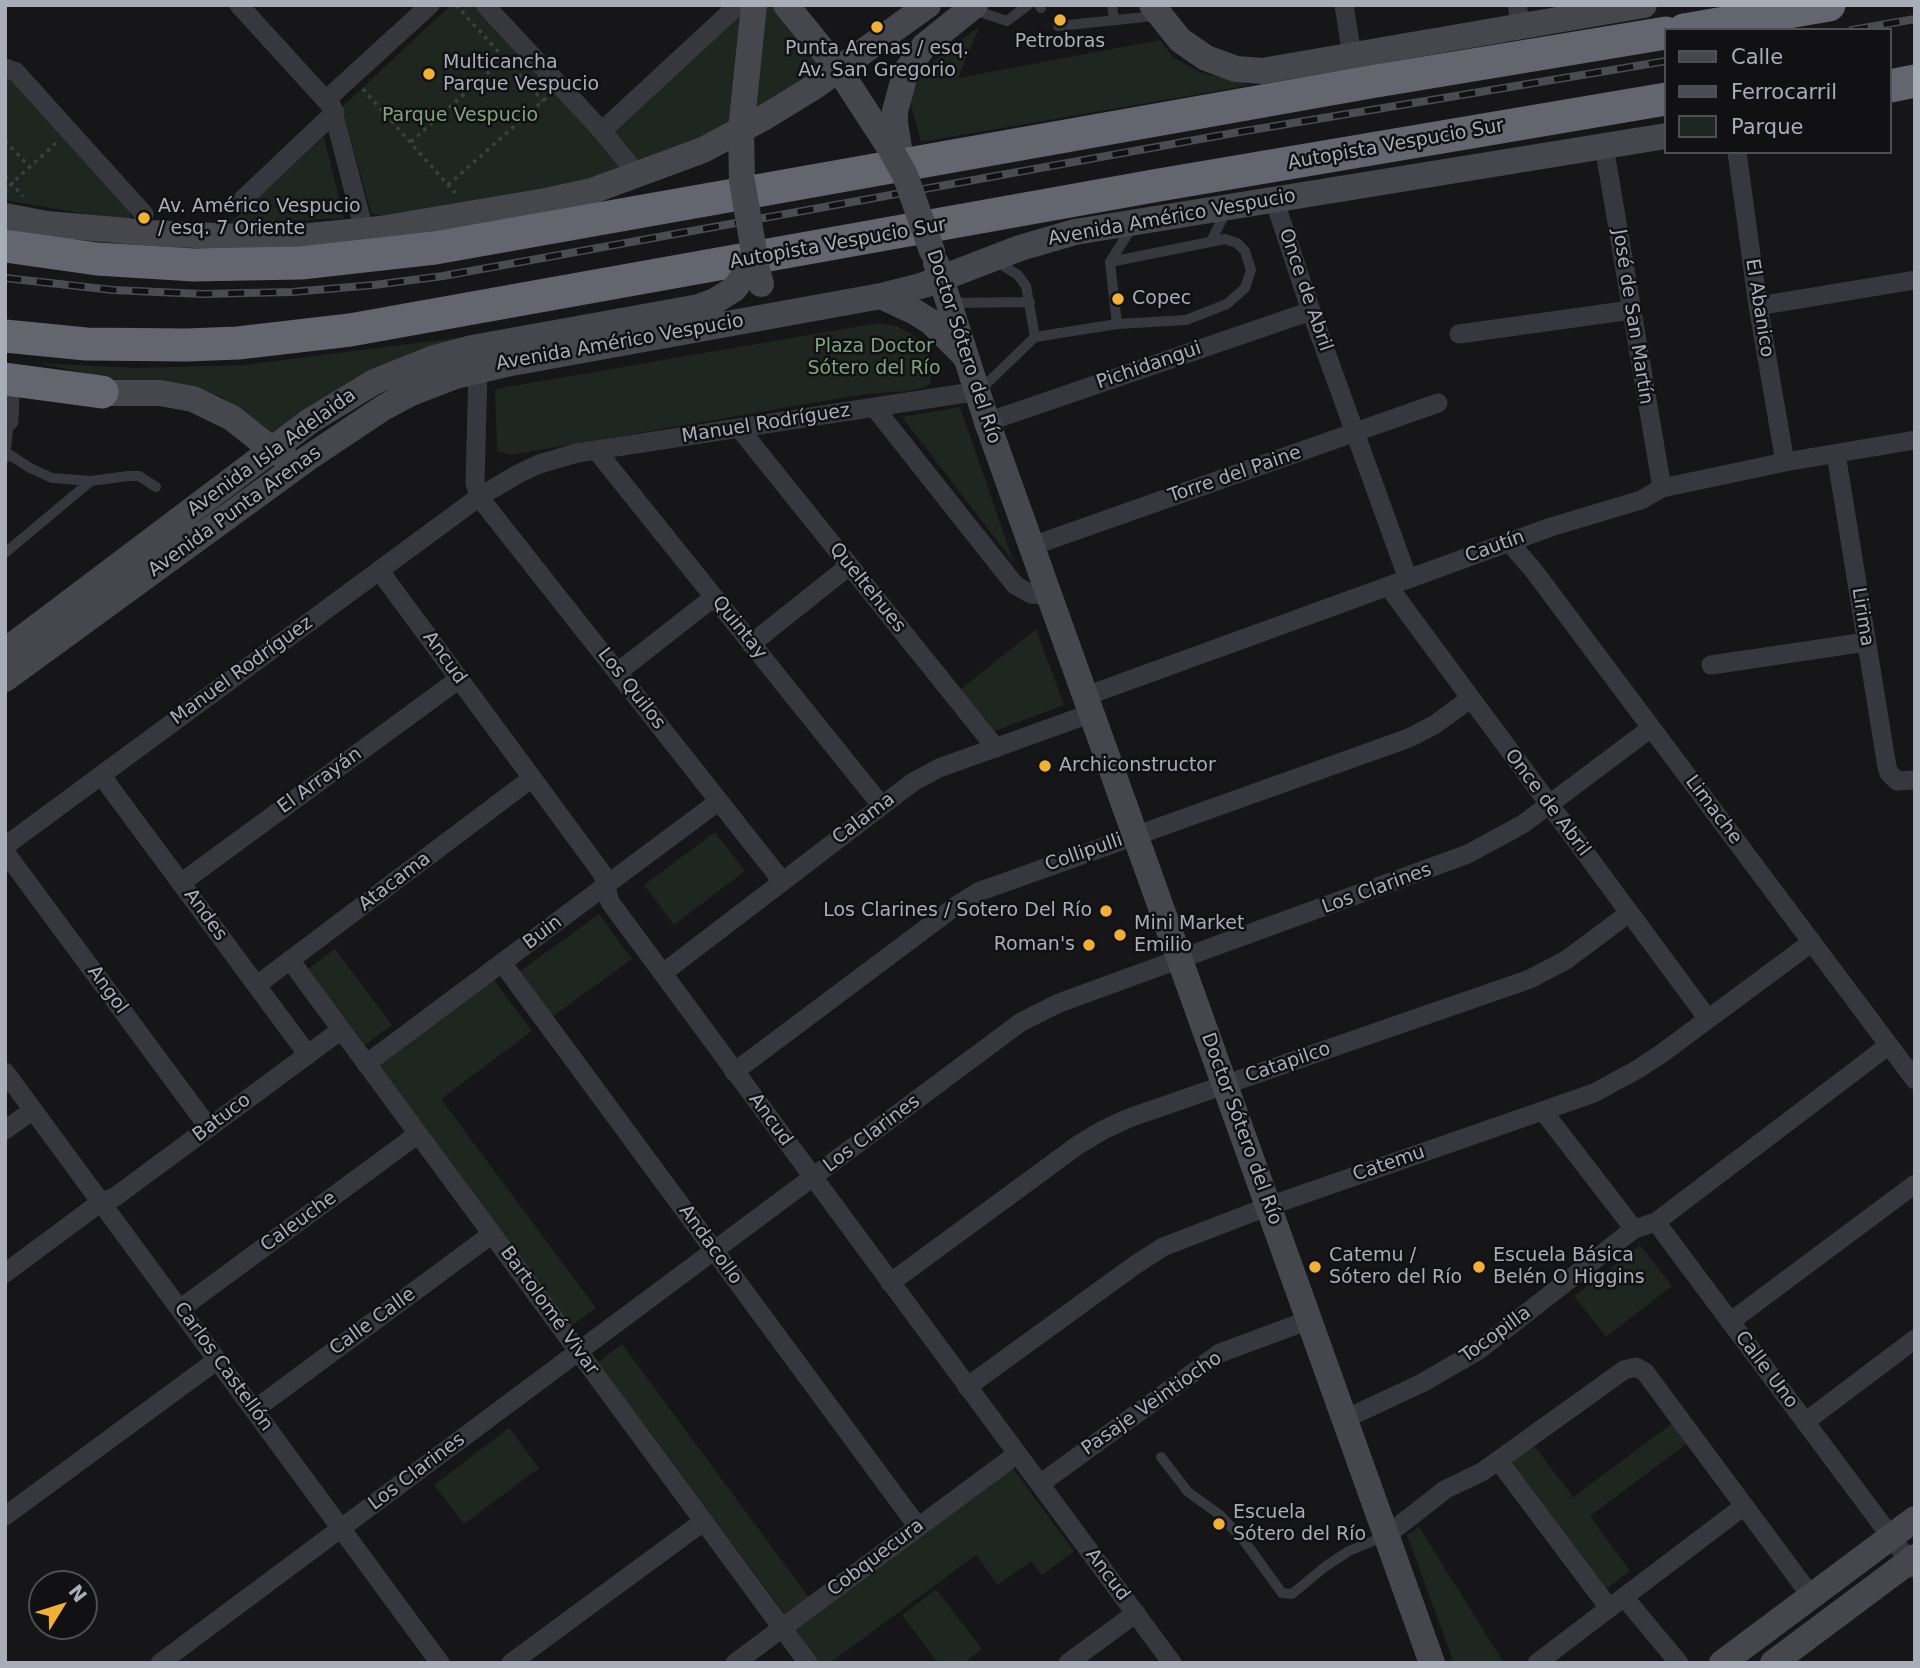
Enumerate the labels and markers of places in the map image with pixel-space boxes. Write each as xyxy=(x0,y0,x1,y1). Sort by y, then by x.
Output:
marker: Petrobras xyxy=(1052,12,1068,28)
marker: Punta Arenas / esq. Av. San Gregorio xyxy=(869,19,885,35)
place label: Petrobras xyxy=(1015,31,1105,53)
place label: Punta Arenas / esq. Av. San Gregorio xyxy=(785,38,969,82)
place label: Multicancha Parque Vespucio xyxy=(443,52,599,96)
marker: Multicancha Parque Vespucio xyxy=(421,66,437,82)
place label: Av. Américo Vespucio / esq. 7 Oriente xyxy=(158,196,361,240)
marker: Av. Américo Vespucio / esq. 7 Oriente xyxy=(136,210,152,226)
place label: Copec xyxy=(1132,288,1191,310)
marker: Copec xyxy=(1110,291,1126,307)
place label: Archiconstructor xyxy=(1059,755,1216,777)
marker: Archiconstructor xyxy=(1037,758,1053,774)
place label: Los Clarines / Sotero Del Río xyxy=(823,900,1092,922)
marker: Los Clarines / Sotero Del Río xyxy=(1098,903,1114,919)
place label: Mini Market Emilio xyxy=(1134,913,1244,957)
marker: Mini Market Emilio xyxy=(1112,927,1128,943)
place label: Roman's xyxy=(994,934,1075,956)
marker: Roman's xyxy=(1081,937,1097,953)
place label: Catemu / Sótero del Río xyxy=(1329,1245,1462,1289)
place label: Escuela Básica Belén O Higgins xyxy=(1493,1245,1645,1289)
marker: Catemu / Sótero del Río xyxy=(1307,1259,1323,1275)
marker: Escuela Básica Belén O Higgins xyxy=(1471,1259,1487,1275)
place label: Escuela Sótero del Río xyxy=(1233,1502,1366,1546)
marker: Escuela Sótero del Río xyxy=(1211,1516,1227,1532)

